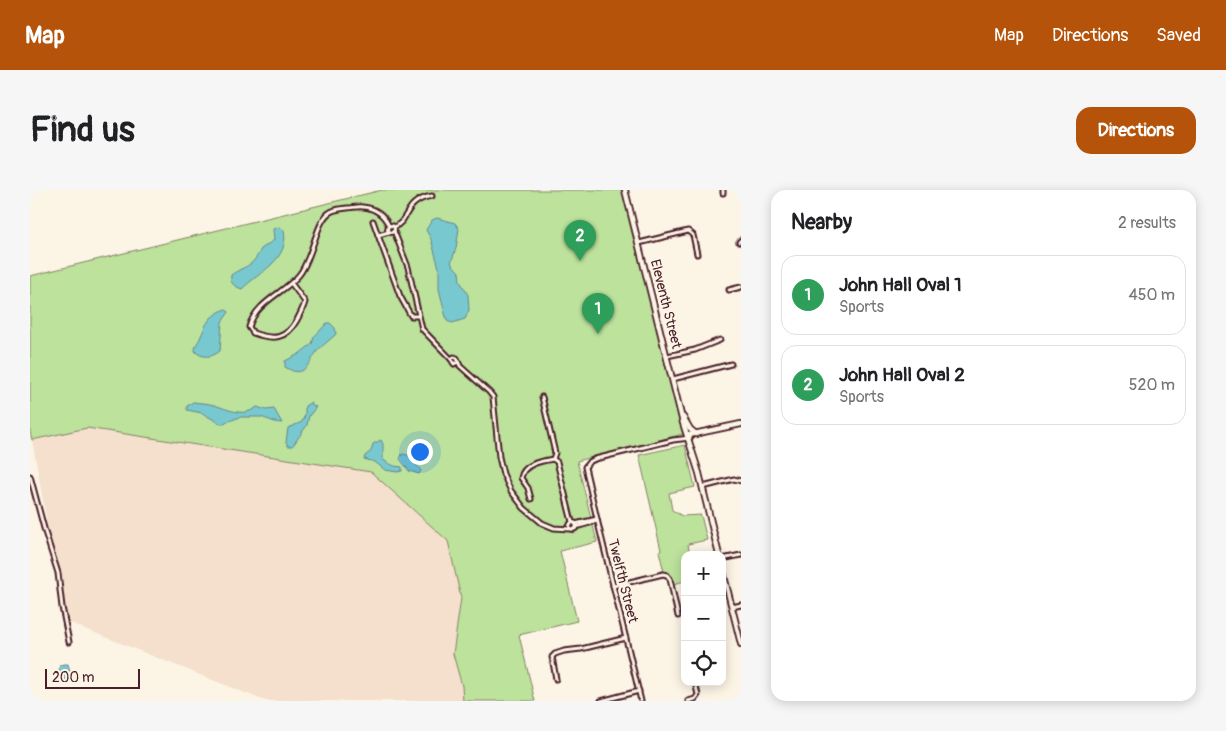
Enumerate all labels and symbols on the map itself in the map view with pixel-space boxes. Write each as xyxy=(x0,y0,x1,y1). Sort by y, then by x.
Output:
pin: 2 xyxy=(564,220,596,261)
street label: Eleventh Street xyxy=(647,258,685,351)
pin: 1 xyxy=(582,293,614,334)
your location xyxy=(407,439,433,465)
street label: Twelfth Street xyxy=(604,537,642,625)
scale bar xyxy=(45,666,140,689)

